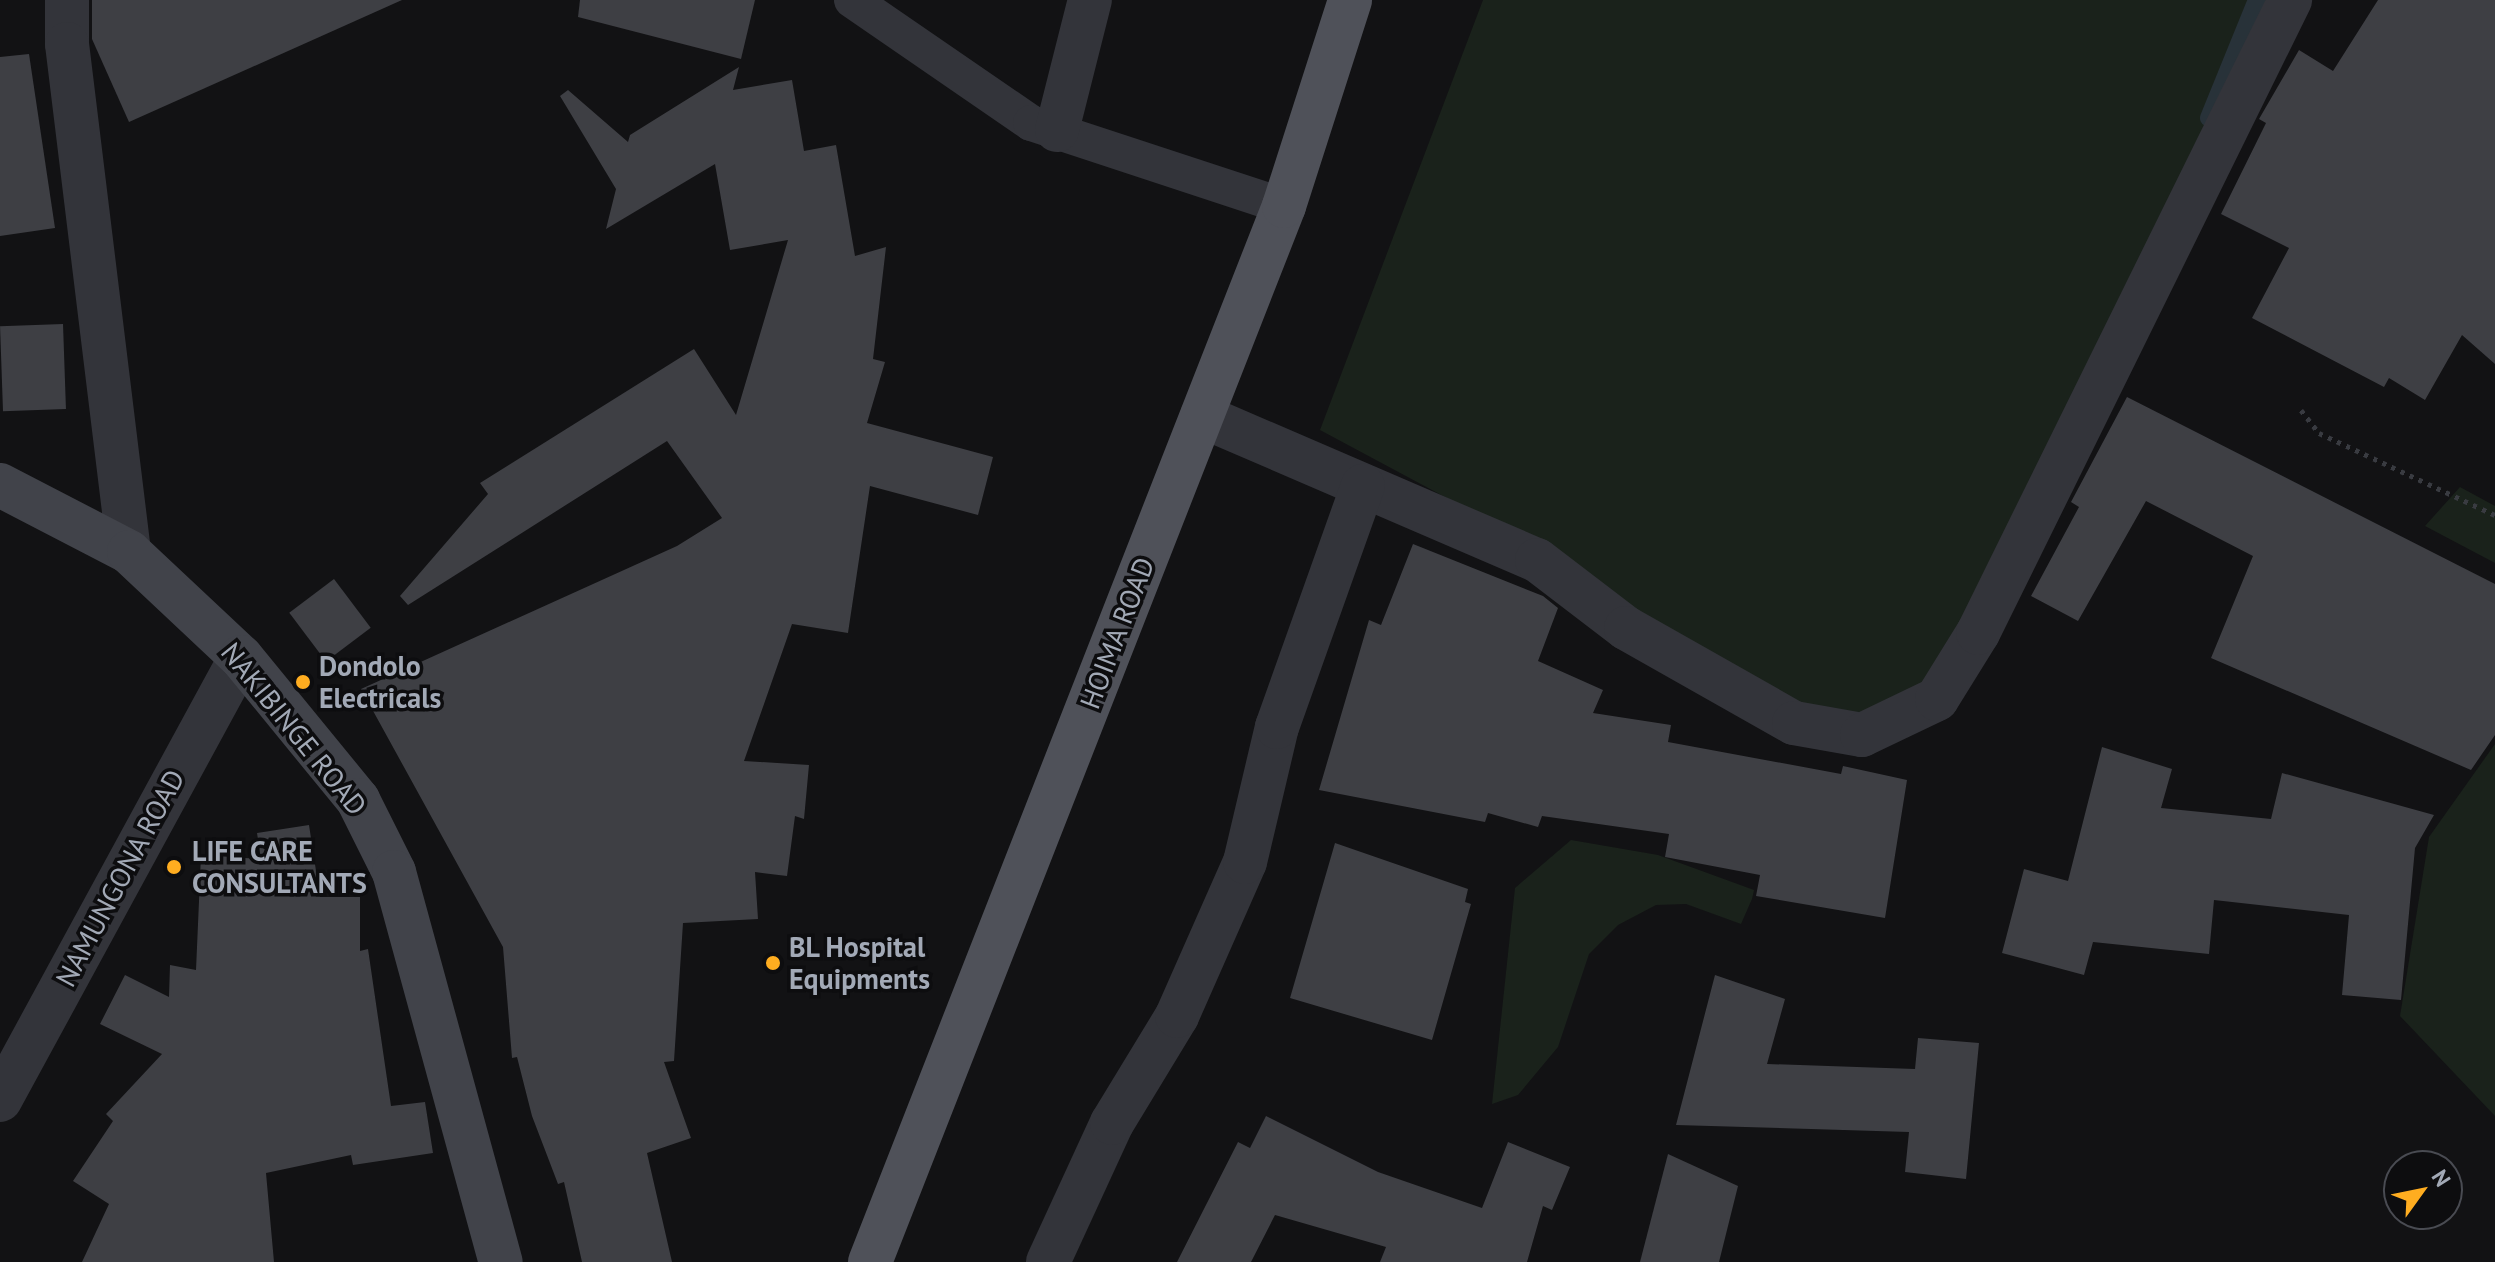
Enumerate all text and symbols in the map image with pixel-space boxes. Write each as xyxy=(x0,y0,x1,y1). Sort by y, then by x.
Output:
street label: HOIMA ROAD xyxy=(1073,552,1161,714)
street label: NAKIBINGE ROAD xyxy=(214,636,374,822)
place label: Dondolo Electricals xyxy=(319,649,441,715)
marker: Dondolo Electricals xyxy=(294,673,312,691)
street label: NAMUNGONA ROAD xyxy=(48,763,192,993)
place label: LIFE CARE CONSULTANTS xyxy=(192,834,367,900)
marker: LIFE CARE CONSULTANTS xyxy=(163,856,185,878)
place label: BL Hospital Equipments xyxy=(789,930,930,996)
marker: BL Hospital Equipments xyxy=(764,954,782,972)
north arrow xyxy=(2383,1150,2463,1230)
text: N xyxy=(2426,1164,2457,1192)

